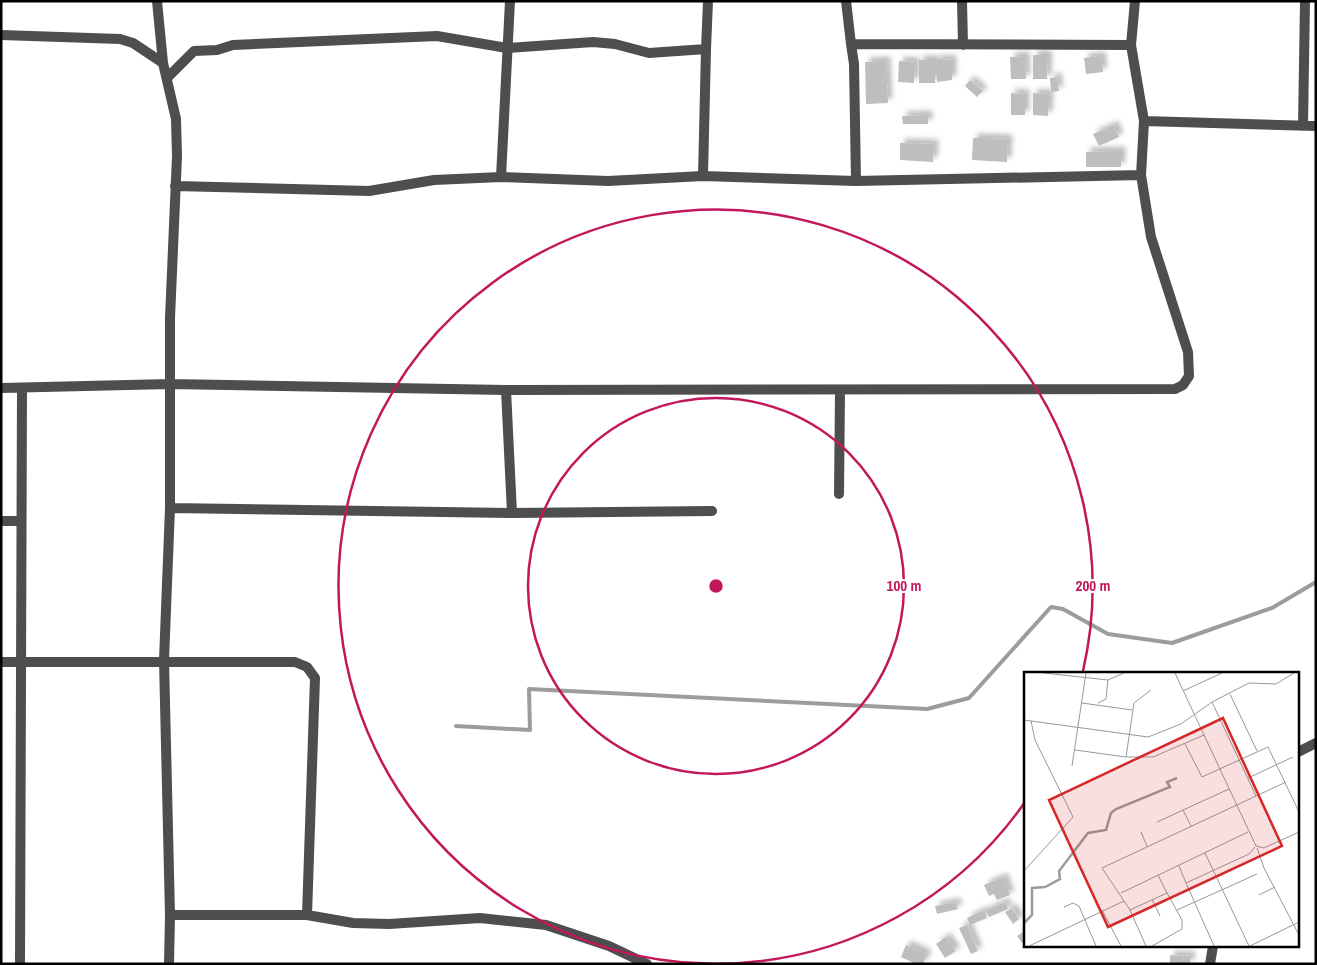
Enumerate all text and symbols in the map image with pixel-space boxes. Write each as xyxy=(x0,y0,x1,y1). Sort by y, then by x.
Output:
text: 100 m xyxy=(887,575,921,596)
text: 200 m xyxy=(1076,575,1110,596)
centre of rings xyxy=(707,577,725,595)
inset map xyxy=(1024,672,1300,948)

